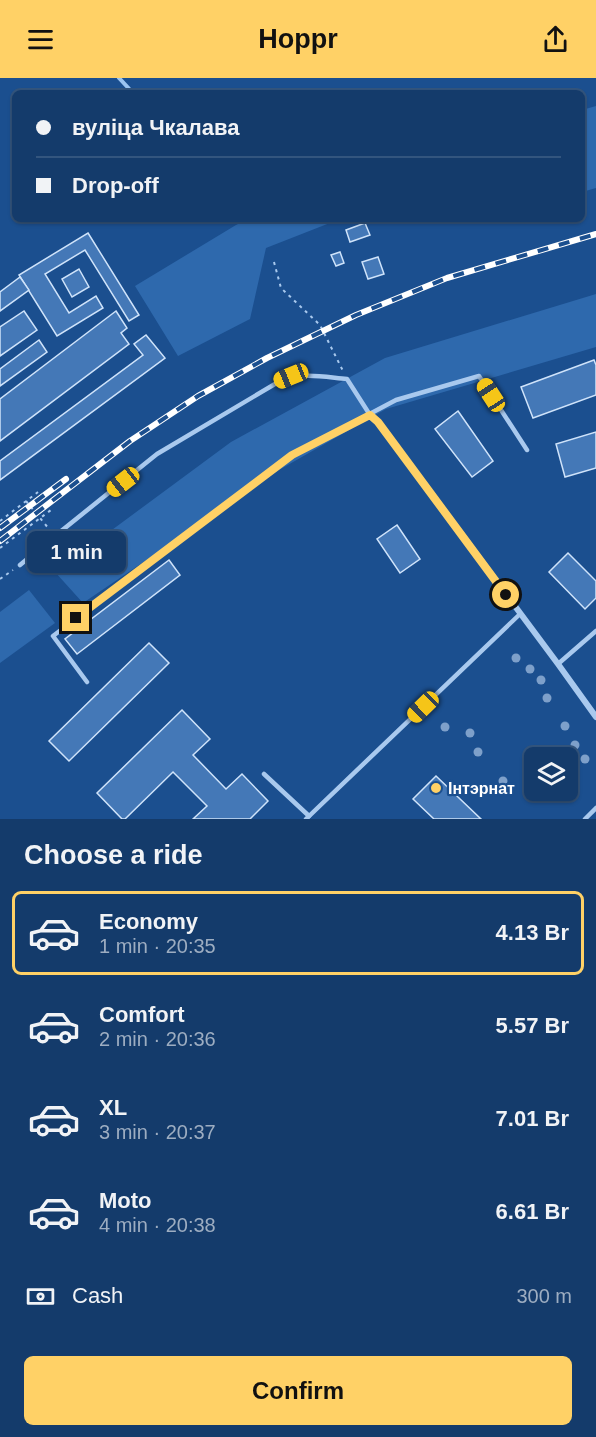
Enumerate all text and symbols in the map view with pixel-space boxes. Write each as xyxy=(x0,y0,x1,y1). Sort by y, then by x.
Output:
icon: menu xyxy=(24,23,57,56)
icon: share xyxy=(539,23,572,56)
text: Hoppr xyxy=(258,24,338,54)
text: вуліца Чкалава xyxy=(72,115,240,140)
text: Drop-off xyxy=(72,173,159,198)
car xyxy=(271,361,311,391)
car xyxy=(474,375,508,415)
car xyxy=(103,464,143,500)
callout: 1 min xyxy=(26,531,125,573)
text: 1 min xyxy=(50,541,103,563)
route start xyxy=(492,581,519,608)
route end xyxy=(62,604,89,631)
car xyxy=(404,688,442,726)
map controls xyxy=(524,747,578,801)
button: layers xyxy=(524,747,578,801)
place label: Інтэрнат xyxy=(448,780,515,797)
marker: Інтэрнат xyxy=(429,781,443,795)
text: Choose a ride xyxy=(24,840,203,870)
icon: car xyxy=(27,906,81,960)
text: Economy xyxy=(99,909,198,934)
text: 4.13 Br xyxy=(496,920,569,945)
text: 1 min · 20:35 xyxy=(99,935,216,957)
icon: car xyxy=(27,999,81,1053)
text: Comfort xyxy=(99,1002,185,1027)
text: 5.57 Br xyxy=(496,1013,569,1038)
text: 2 min · 20:36 xyxy=(99,1028,216,1050)
icon: car xyxy=(27,1092,81,1146)
text: XL xyxy=(99,1095,127,1120)
text: 7.01 Br xyxy=(496,1106,569,1131)
text: 3 min · 20:37 xyxy=(99,1121,216,1143)
icon: car xyxy=(27,1185,81,1239)
text: Moto xyxy=(99,1188,152,1213)
text: 6.61 Br xyxy=(496,1199,569,1224)
text: 4 min · 20:38 xyxy=(99,1214,216,1236)
icon: cash xyxy=(24,1280,57,1313)
text: Cash xyxy=(72,1283,123,1308)
text: 300 m xyxy=(516,1285,572,1307)
button: Confirm xyxy=(24,1356,572,1425)

